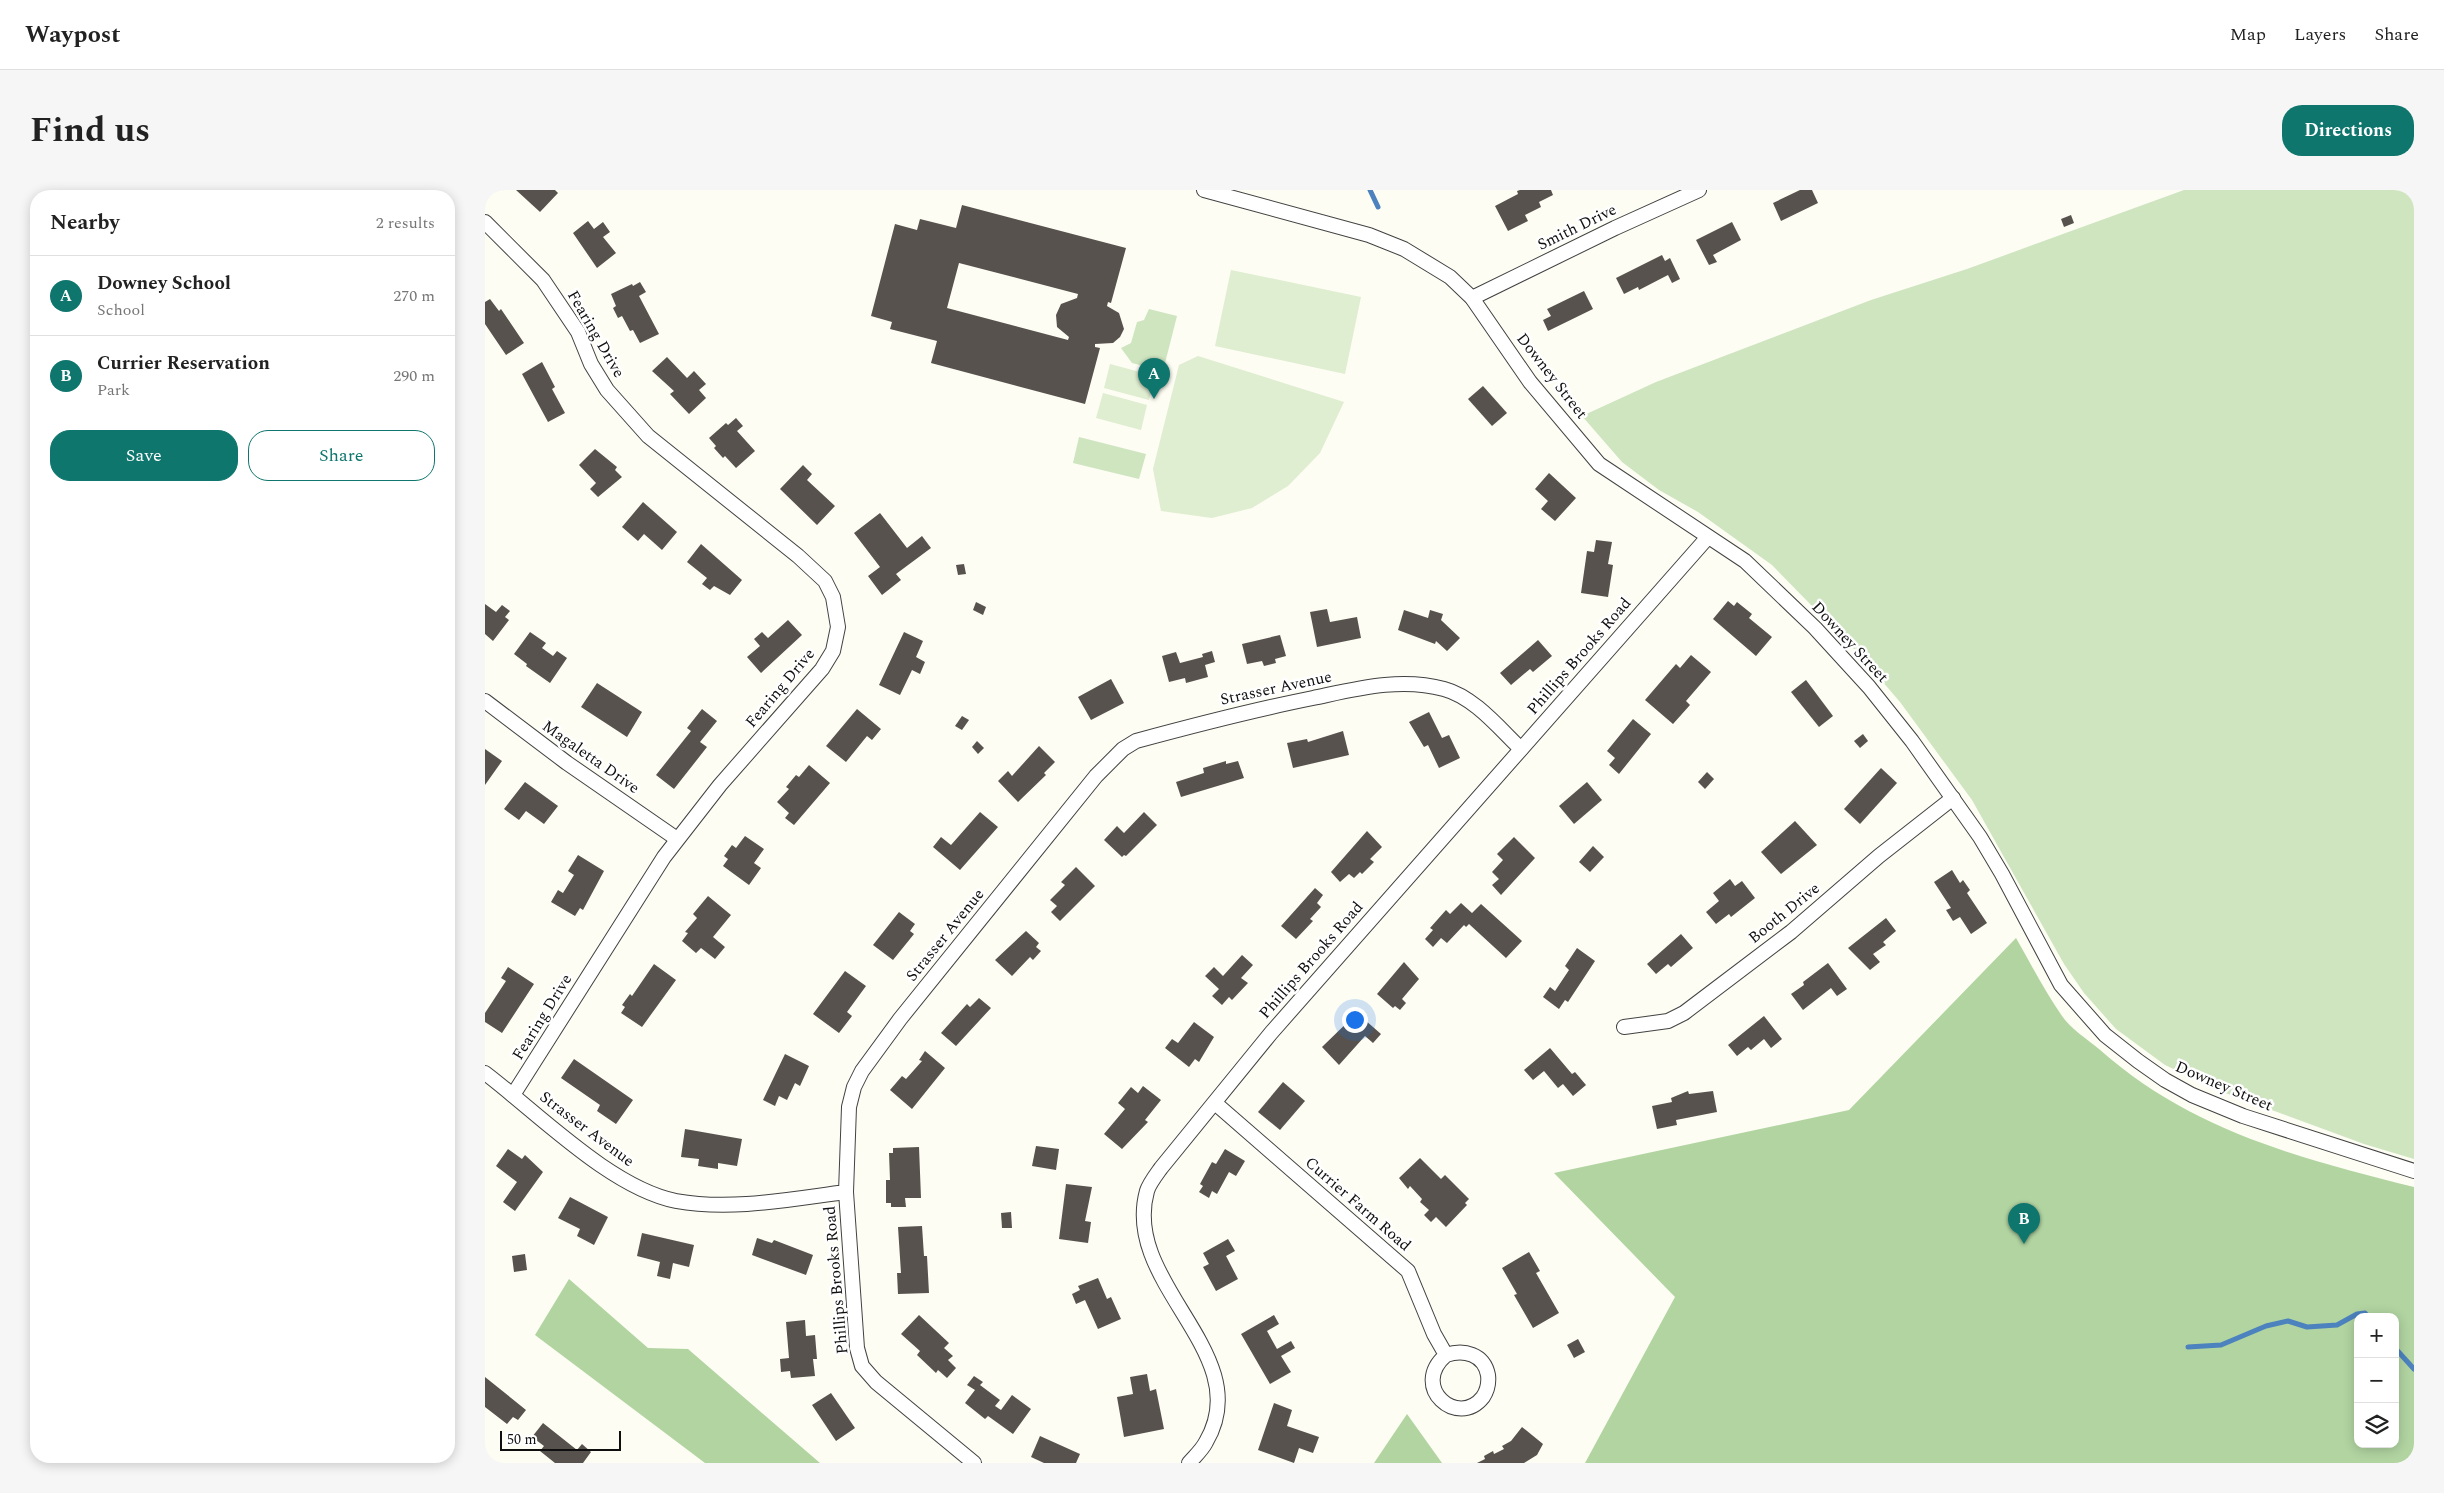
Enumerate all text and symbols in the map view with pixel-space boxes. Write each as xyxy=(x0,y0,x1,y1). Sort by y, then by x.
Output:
text: Waypost xyxy=(25,17,121,53)
text: Map xyxy=(2230,21,2266,48)
text: Layers xyxy=(2294,21,2346,48)
text: Share xyxy=(2374,21,2419,48)
text: Find us xyxy=(30,104,150,157)
button: Directions xyxy=(2282,105,2414,156)
street label: Smith Drive xyxy=(1533,198,1621,256)
text: Nearby xyxy=(50,207,120,239)
text: 2 results xyxy=(376,211,435,235)
text: Downey School xyxy=(97,269,231,298)
text: A xyxy=(60,284,72,308)
text: 270 m xyxy=(393,284,435,308)
street label: Fearing Drive xyxy=(561,286,631,382)
text: School xyxy=(97,298,145,322)
street label: Downey Street xyxy=(1511,328,1594,425)
text: Currier Reservation xyxy=(97,349,270,378)
pin: A xyxy=(1138,358,1170,399)
text: B xyxy=(60,364,72,388)
text: 290 m xyxy=(393,364,435,388)
text: Park xyxy=(97,378,130,402)
button: Save xyxy=(50,430,238,481)
button: Share xyxy=(248,430,435,481)
street label: Phillips Brooks Road xyxy=(1521,592,1637,720)
street label: Downey Street xyxy=(1806,596,1894,688)
street label: Fearing Drive xyxy=(739,643,821,733)
street label: Strasser Avenue xyxy=(1218,664,1334,712)
street label: Magaletta Drive xyxy=(537,714,645,800)
street label: Booth Drive xyxy=(1743,877,1825,949)
street label: Strasser Avenue xyxy=(900,883,990,987)
street label: Phillips Brooks Road xyxy=(1253,896,1369,1024)
street label: Fearing Drive xyxy=(506,969,578,1065)
your location xyxy=(1342,1007,1368,1033)
street label: Downey Street xyxy=(2172,1055,2277,1117)
street label: Strasser Avenue xyxy=(534,1085,640,1173)
street label: Currier Farm Road xyxy=(1300,1151,1416,1257)
pin: B xyxy=(2008,1203,2040,1244)
street label: Phillips Brooks Road xyxy=(818,1205,854,1355)
map controls xyxy=(2354,1313,2399,1448)
button: + xyxy=(2354,1313,2399,1358)
button: − xyxy=(2354,1358,2399,1403)
button: layers xyxy=(2354,1403,2399,1448)
scale bar xyxy=(500,1428,621,1451)
text: 50 m xyxy=(507,1429,537,1450)

